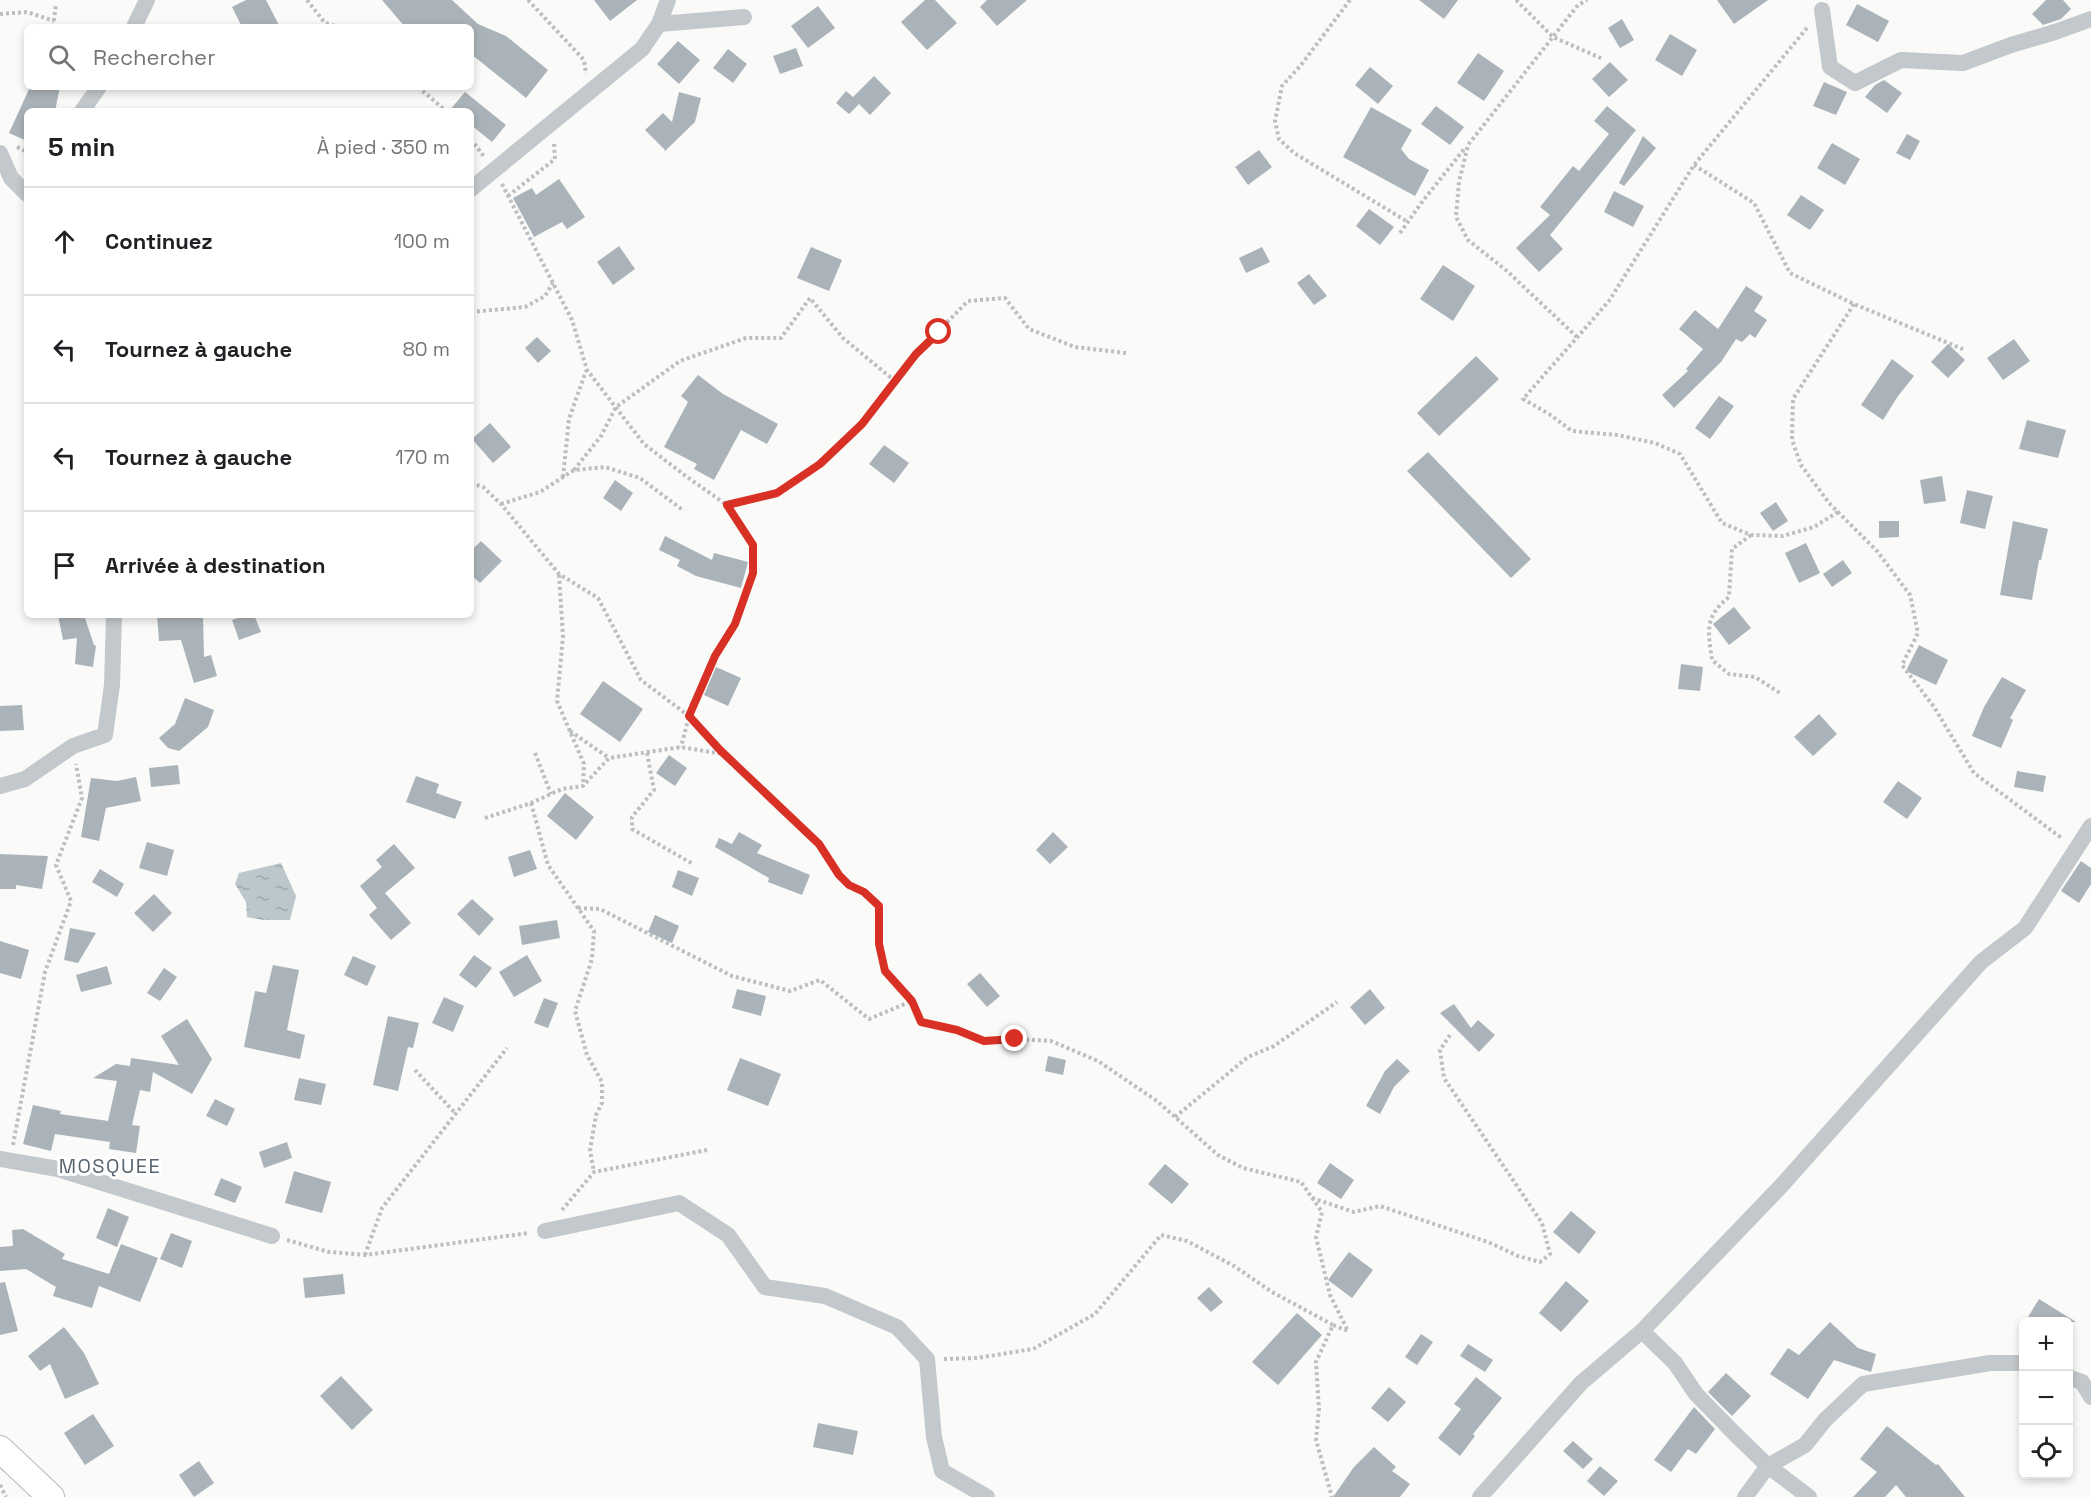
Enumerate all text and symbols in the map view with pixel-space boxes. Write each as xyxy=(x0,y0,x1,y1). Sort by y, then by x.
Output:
search box xyxy=(24,24,474,90)
icon: search xyxy=(45,41,78,74)
text: Rechercher xyxy=(93,43,215,71)
text: 5 min xyxy=(48,130,115,164)
text: À pied · 350 m xyxy=(317,134,450,160)
icon: ahead xyxy=(48,225,81,258)
text: Continuez xyxy=(105,227,213,255)
text: 100 m xyxy=(394,228,450,254)
route start xyxy=(925,318,951,344)
icon: left xyxy=(48,333,81,366)
text: Tournez à gauche xyxy=(105,335,292,363)
text: 80 m xyxy=(402,336,450,362)
icon: left xyxy=(48,441,81,474)
text: Tournez à gauche xyxy=(105,443,292,471)
text: 170 m xyxy=(395,444,450,470)
icon: arrive xyxy=(48,549,81,582)
text: Arrivée à destination xyxy=(105,551,326,579)
route end xyxy=(1001,1025,1027,1051)
district label: MOSQUEE xyxy=(59,1153,161,1179)
map controls xyxy=(2019,1317,2073,1479)
button: + xyxy=(2019,1317,2073,1371)
button: − xyxy=(2019,1371,2073,1425)
button: locate xyxy=(2019,1425,2073,1479)

